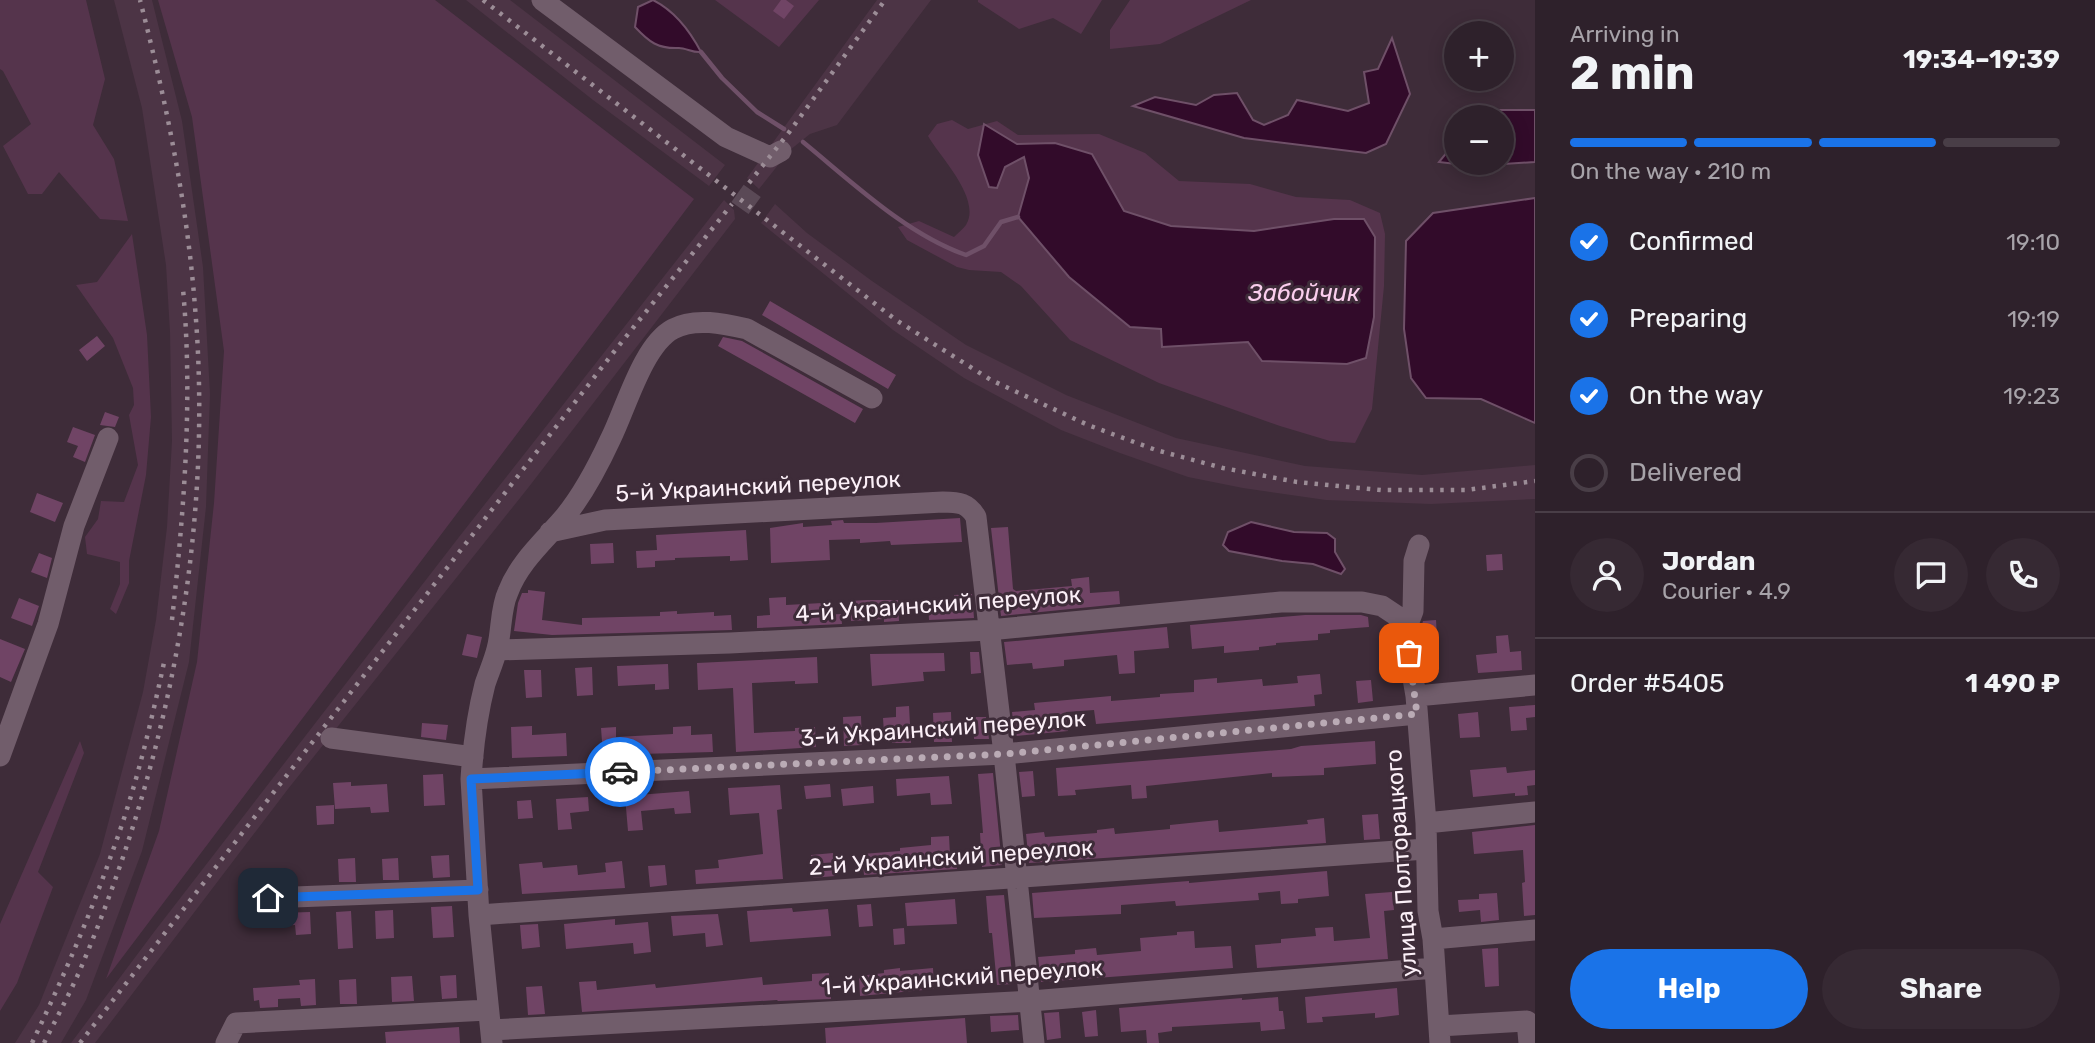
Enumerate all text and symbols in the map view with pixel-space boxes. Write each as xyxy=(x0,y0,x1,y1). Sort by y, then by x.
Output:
text: Arriving in xyxy=(1570,20,1680,48)
map controls xyxy=(1444,21,1514,175)
button: + xyxy=(1444,21,1514,91)
text: 19:34–19:39 xyxy=(1903,44,2060,75)
text: 2 min xyxy=(1570,46,1695,101)
button: − xyxy=(1444,105,1514,175)
text: On the way · 210 m xyxy=(1570,157,1771,185)
icon: check xyxy=(1570,223,1608,261)
text: Confirmed xyxy=(1629,226,1754,257)
text: 19:10 xyxy=(2006,228,2060,256)
water label: Забойчик xyxy=(1247,279,1360,307)
icon: check xyxy=(1570,300,1608,338)
text: Preparing xyxy=(1629,303,1747,334)
text: 19:19 xyxy=(2007,305,2060,333)
icon: check xyxy=(1570,377,1608,415)
text: On the way xyxy=(1629,380,1763,411)
text: 19:23 xyxy=(2003,382,2060,410)
text: Delivered xyxy=(1629,457,1742,488)
street label: 5-й Украинский переулок xyxy=(615,465,901,507)
button: person xyxy=(1570,538,1644,612)
button: chat xyxy=(1894,538,1968,612)
button: phone xyxy=(1986,538,2060,612)
text: Jordan xyxy=(1662,546,1755,577)
text: Courier · 4.9 xyxy=(1662,577,1791,605)
street label: 4-й Украинский переулок xyxy=(794,580,1082,628)
pin xyxy=(1379,623,1439,683)
icon: bag xyxy=(1390,634,1428,672)
text: Order #5405 xyxy=(1570,668,1725,699)
text: 1 490 ₽ xyxy=(1965,668,2060,699)
street label: 3-й Украинский переулок xyxy=(799,704,1087,752)
courier xyxy=(585,737,655,807)
street label: улица Полторацкого xyxy=(1379,748,1423,978)
icon: car xyxy=(601,753,639,791)
street label: 2-й Украинский переулок xyxy=(808,833,1094,881)
pin xyxy=(238,868,298,928)
icon: home xyxy=(249,879,287,917)
button: Help xyxy=(1570,949,1808,1029)
button: Share xyxy=(1822,949,2060,1029)
street label: 1-й Украинский переулок xyxy=(820,953,1104,1001)

